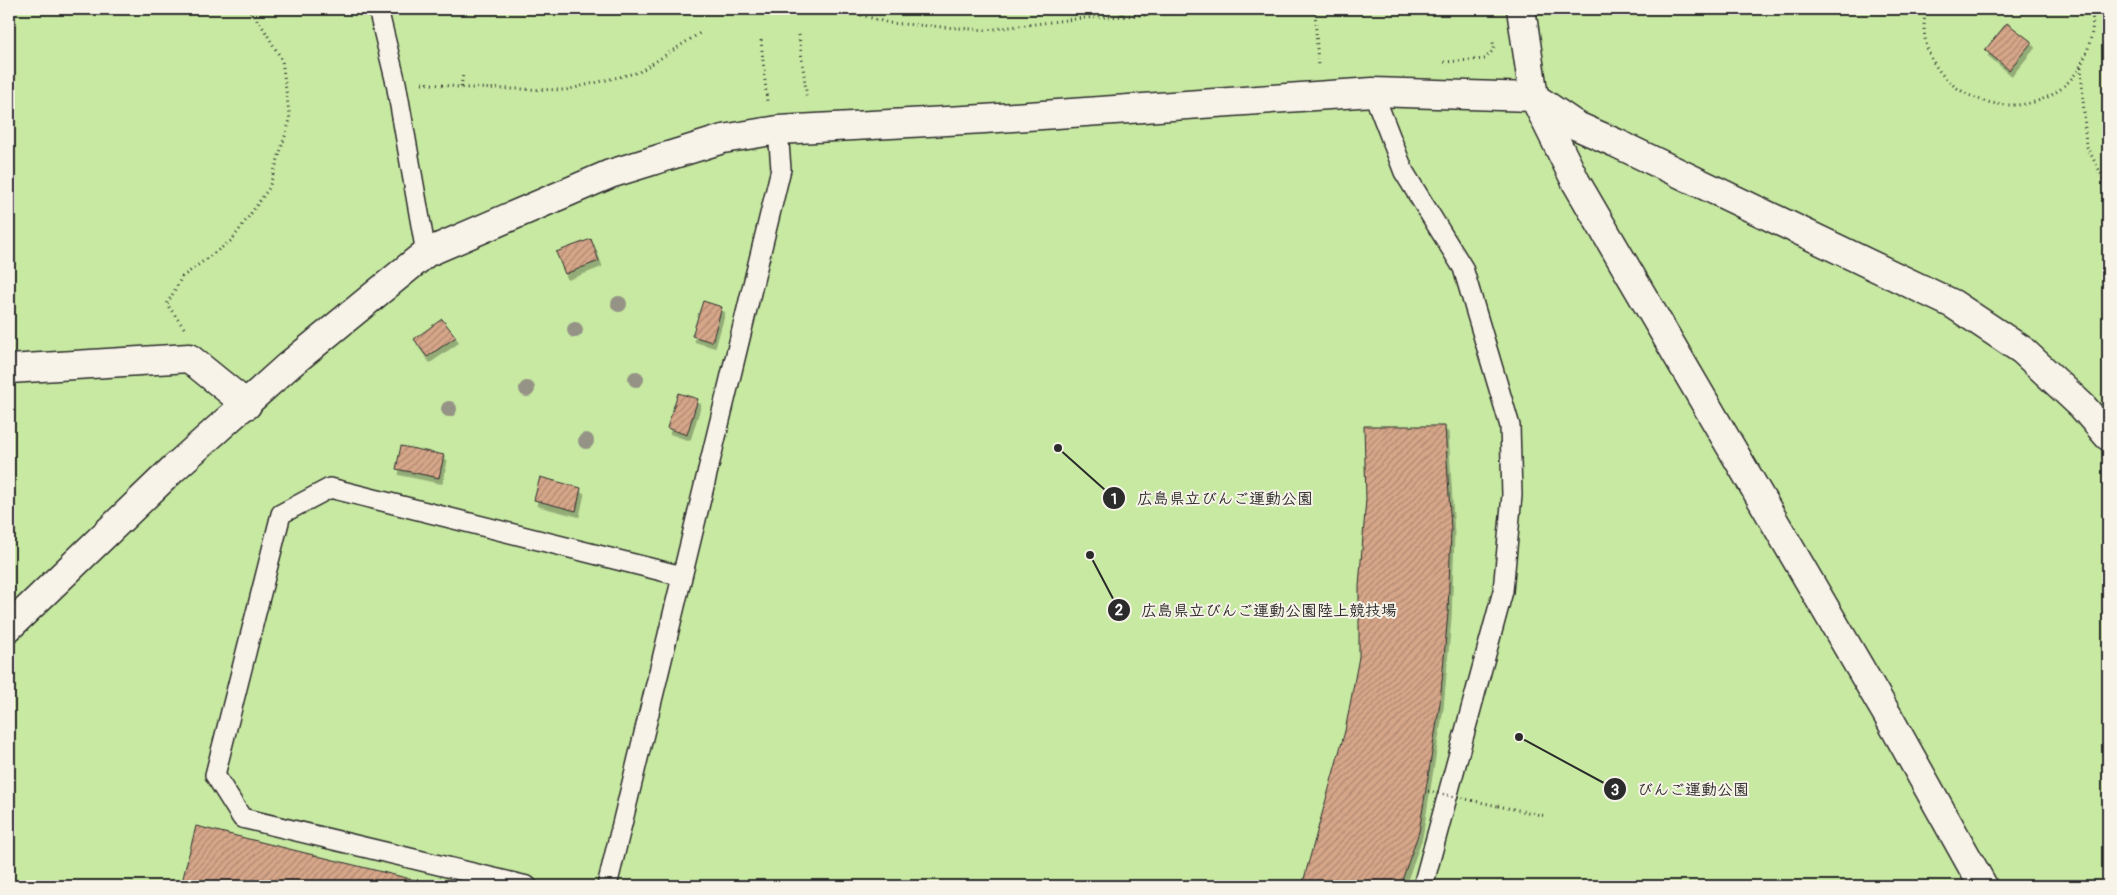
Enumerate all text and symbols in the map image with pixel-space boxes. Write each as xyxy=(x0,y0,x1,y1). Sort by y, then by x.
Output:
callout: 広島県立びんご運動公園 xyxy=(1102,483,1323,514)
text: 広島県立びんご運動公園 xyxy=(1137,489,1313,509)
text: 1 xyxy=(1111,490,1117,509)
callout: 広島県立びんご運動公園陸上競技場 xyxy=(1106,595,1407,626)
text: 2 xyxy=(1115,601,1123,620)
text: 広島県立びんご運動公園陸上競技場 xyxy=(1141,601,1397,621)
callout: びんご運動公園 xyxy=(1602,774,1759,805)
text: びんご運動公園 xyxy=(1637,780,1749,800)
text: 3 xyxy=(1611,781,1619,800)

